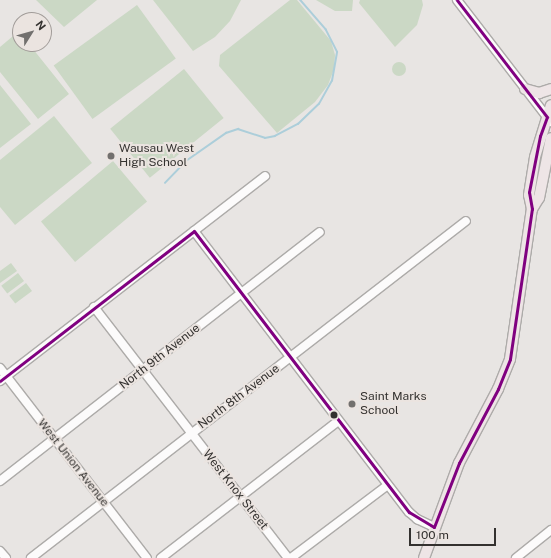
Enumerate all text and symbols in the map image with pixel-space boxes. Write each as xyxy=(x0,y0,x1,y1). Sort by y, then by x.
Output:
north arrow xyxy=(12,12,52,52)
text: N xyxy=(33,18,48,32)
place label: Wausau West High School xyxy=(119,142,194,170)
marker: Wausau West High School xyxy=(106,151,116,161)
street label: North 9th Avenue xyxy=(117,321,203,393)
street label: North 8th Avenue xyxy=(195,362,283,432)
place label: Saint Marks School xyxy=(360,390,427,418)
marker: Saint Marks School xyxy=(347,399,357,409)
unlabelled marker xyxy=(329,410,339,420)
street label: West Union Avenue xyxy=(34,416,112,510)
street label: West Knox Street xyxy=(199,447,271,533)
scale bar xyxy=(411,520,498,546)
text: 100 m xyxy=(416,528,449,542)

